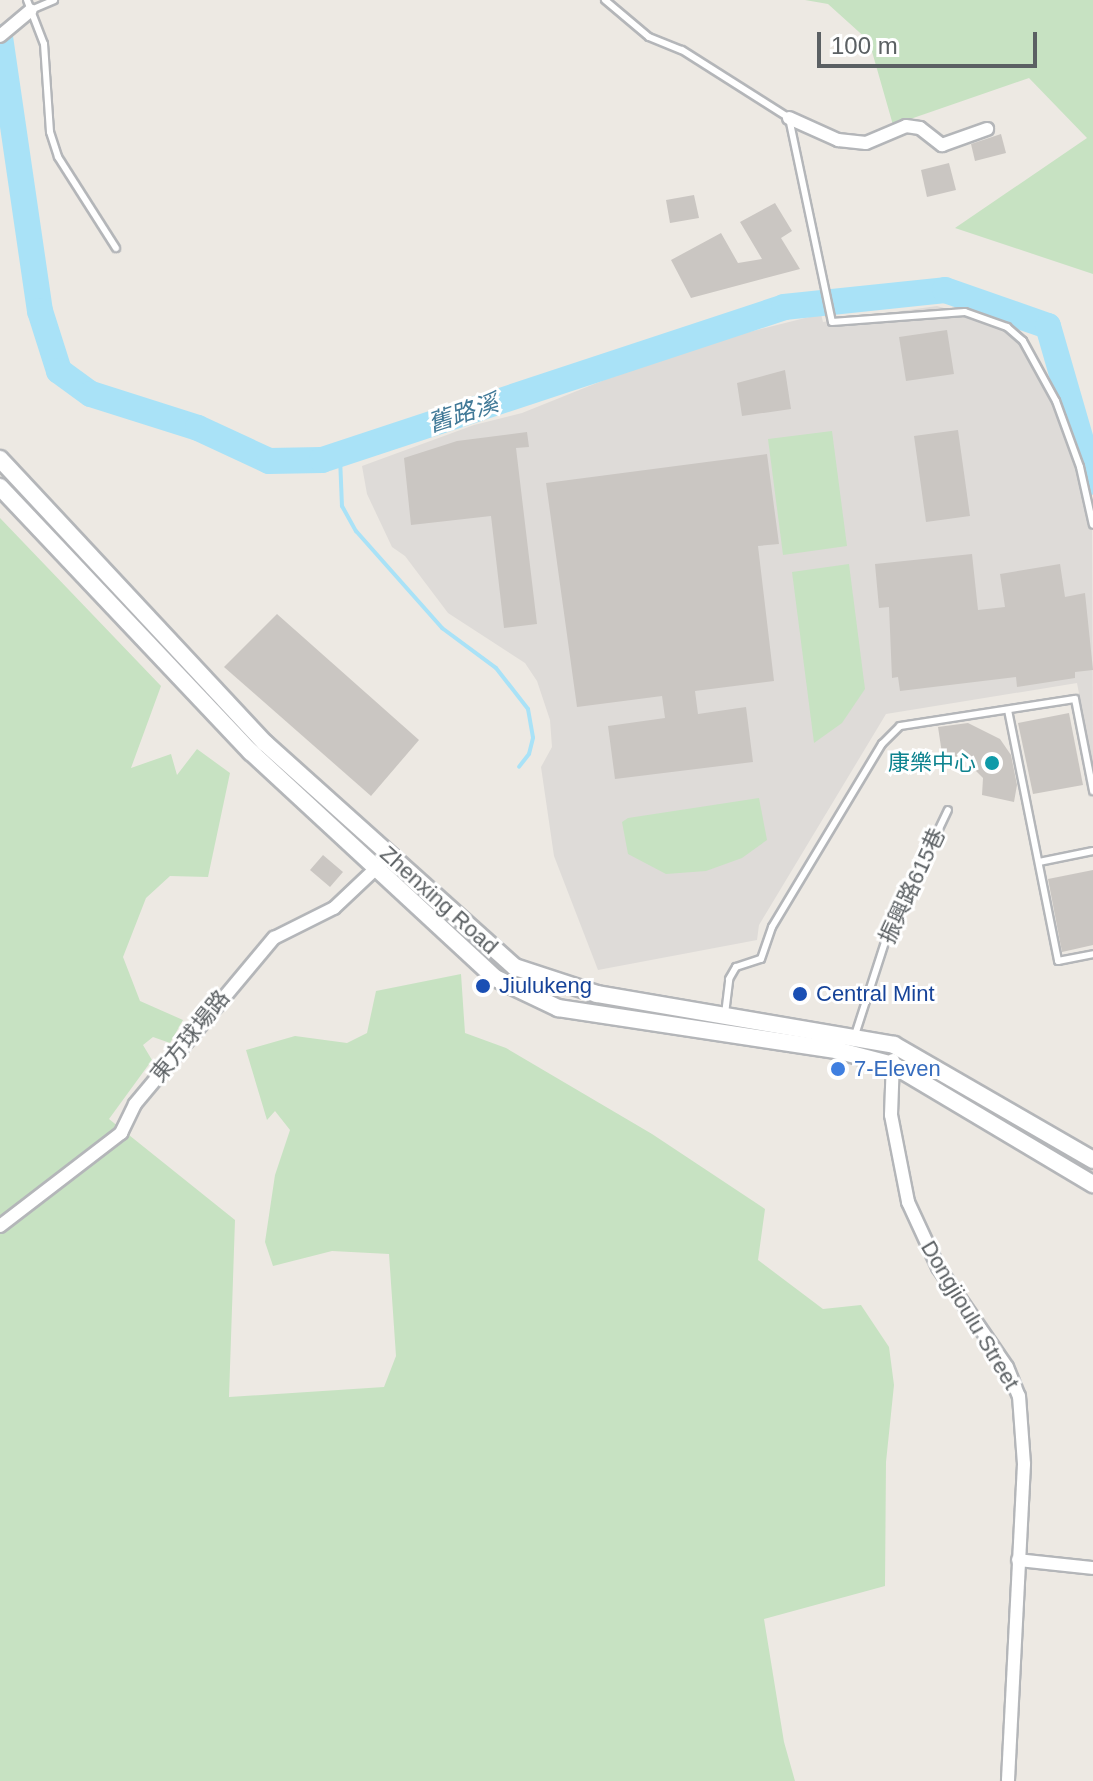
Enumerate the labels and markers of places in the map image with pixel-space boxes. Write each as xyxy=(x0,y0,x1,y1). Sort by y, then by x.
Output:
place label: 康樂中心 xyxy=(888,750,976,776)
marker: 康樂中心 xyxy=(983,754,1001,772)
place label: Jiulukeng xyxy=(499,973,592,999)
marker: Jiulukeng xyxy=(474,977,492,995)
place label: Central Mint xyxy=(816,981,935,1007)
marker: Central Mint xyxy=(791,985,809,1003)
place label: 7-Eleven xyxy=(854,1056,941,1082)
marker: 7-Eleven xyxy=(829,1060,847,1078)

